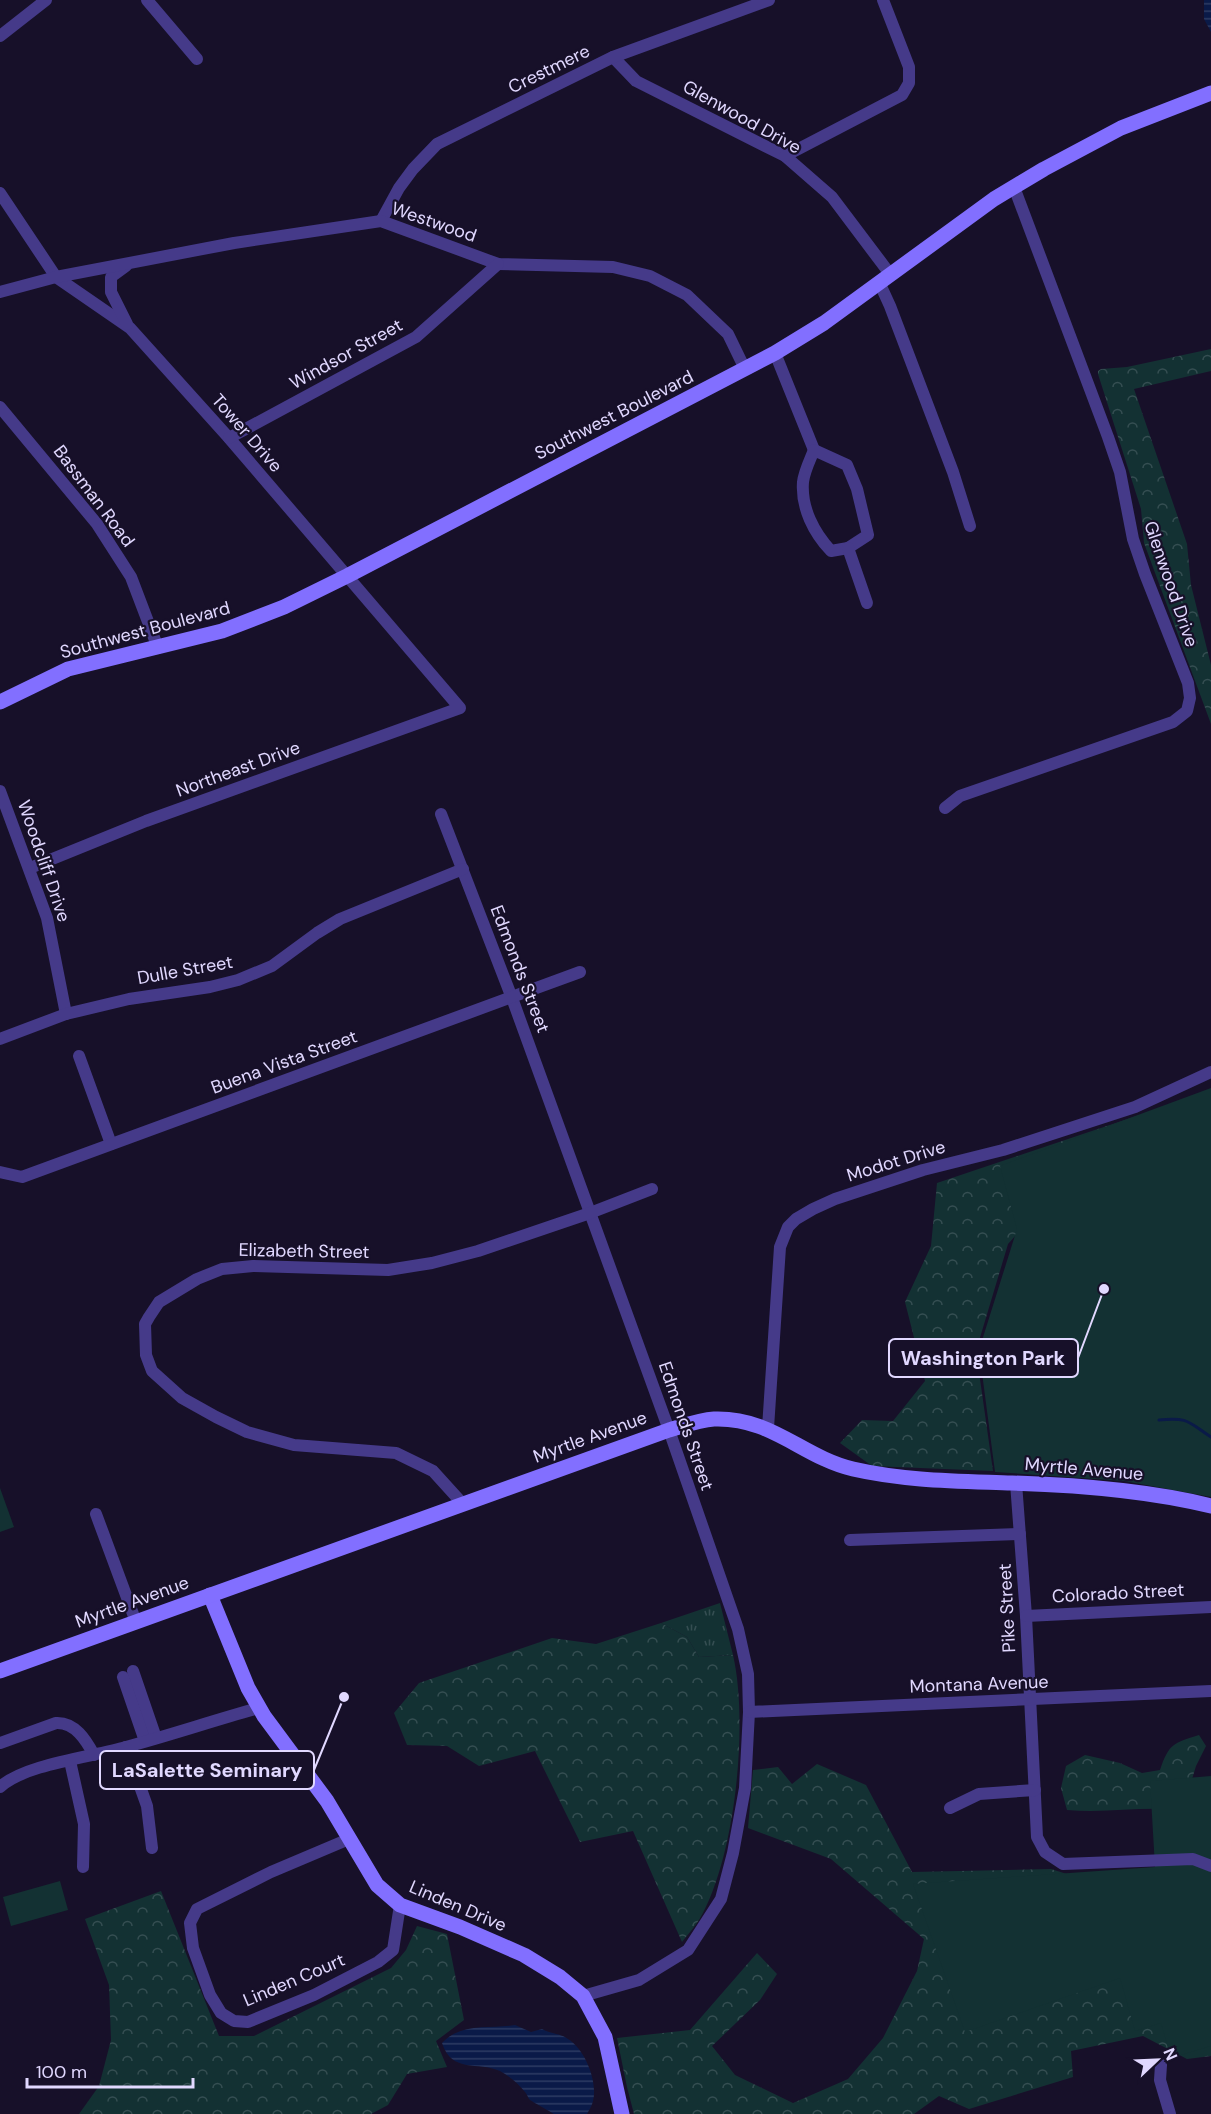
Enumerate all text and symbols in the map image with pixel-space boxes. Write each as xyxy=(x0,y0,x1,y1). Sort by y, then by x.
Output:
street label: Crestmere xyxy=(504,39,594,99)
street label: Glenwood Drive xyxy=(679,75,805,159)
street label: Westwood xyxy=(388,196,480,248)
street label: Windsor Street xyxy=(285,313,407,395)
street label: Southwest Boulevard xyxy=(531,365,697,465)
street label: Tower Drive xyxy=(206,389,288,477)
street label: Bassman Road xyxy=(48,440,140,552)
street label: Glenwood Drive xyxy=(1138,518,1204,650)
street label: Southwest Boulevard xyxy=(57,596,233,664)
street label: Northeast Drive xyxy=(173,735,303,803)
street label: Woodcliff Drive xyxy=(12,797,76,925)
street label: Edmonds Street xyxy=(485,902,555,1036)
street label: Dulle Street xyxy=(135,950,235,990)
street label: Buena Vista Street xyxy=(208,1024,360,1100)
street label: Modot Drive xyxy=(844,1135,948,1187)
street label: Elizabeth Street xyxy=(238,1238,370,1264)
callout: Washington Park xyxy=(889,1339,1078,1377)
text: Washington Park xyxy=(901,1345,1066,1371)
street label: Edmonds Street xyxy=(653,1358,719,1494)
street label: Myrtle Avenue xyxy=(530,1405,650,1469)
street label: Myrtle Avenue xyxy=(1024,1452,1144,1486)
street label: Pike Street xyxy=(993,1563,1021,1653)
street label: Myrtle Avenue xyxy=(72,1570,192,1634)
street label: Colorado Street xyxy=(1051,1578,1185,1608)
street label: Montana Avenue xyxy=(909,1670,1049,1698)
callout: LaSalette Seminary xyxy=(100,1751,314,1789)
text: LaSalette Seminary xyxy=(112,1757,302,1783)
street label: Linden Drive xyxy=(406,1875,510,1937)
street label: Linden Court xyxy=(239,1948,349,2012)
north arrow xyxy=(1127,2030,1187,2090)
text: N xyxy=(1158,2045,1182,2064)
scale bar xyxy=(27,2051,194,2089)
text: 100 m xyxy=(36,2060,87,2084)

